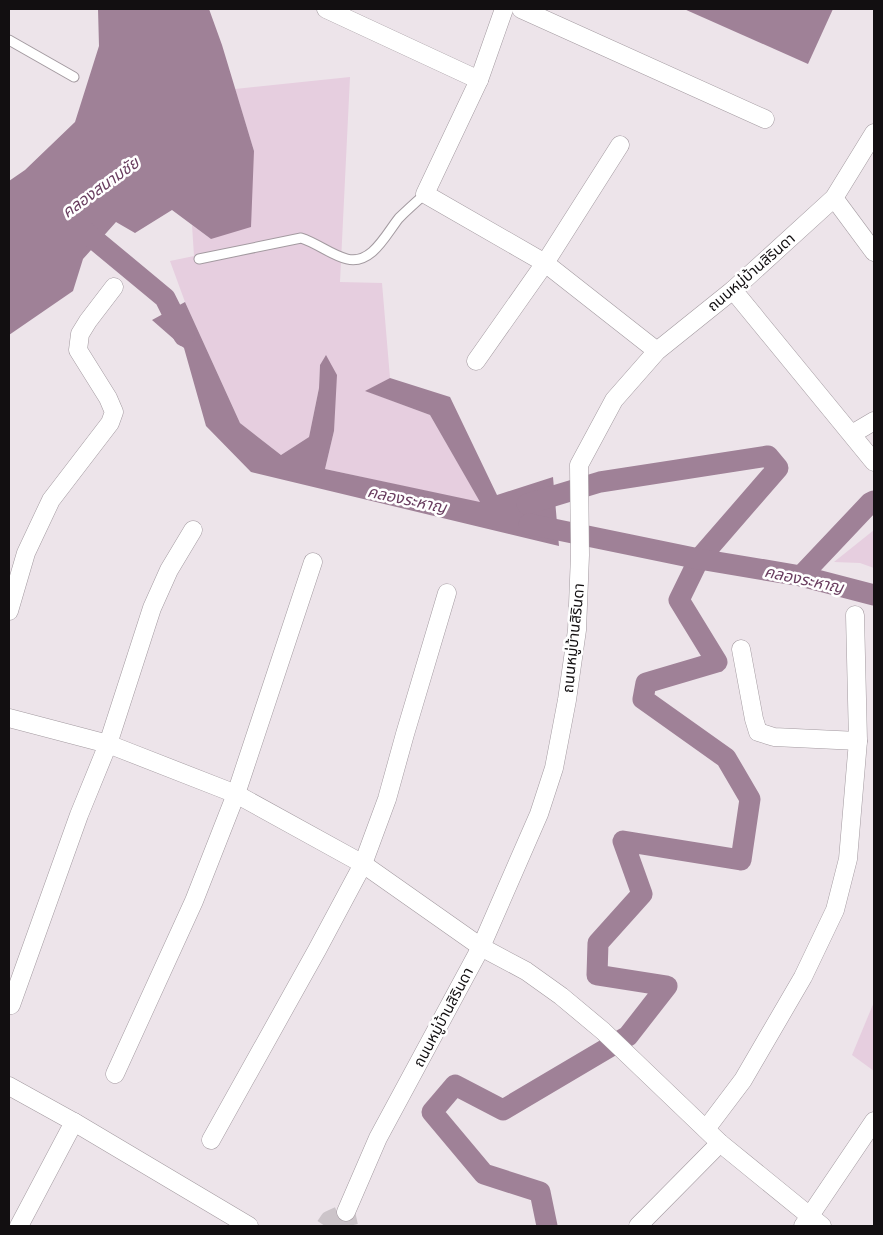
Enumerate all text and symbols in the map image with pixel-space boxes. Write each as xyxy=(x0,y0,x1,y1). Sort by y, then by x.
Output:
water label: คลองสนามชัย xyxy=(58,151,144,222)
street label: ถนนหมู่บ้านสิรินดา xyxy=(703,229,799,315)
water label: คลองระหาญ xyxy=(366,481,450,517)
water label: คลองระหาญ xyxy=(763,561,847,597)
street label: ถนนหมู่บ้านสิรินดา xyxy=(558,582,588,694)
street label: ถนนหมู่บ้านสิรินดา xyxy=(409,964,477,1070)

